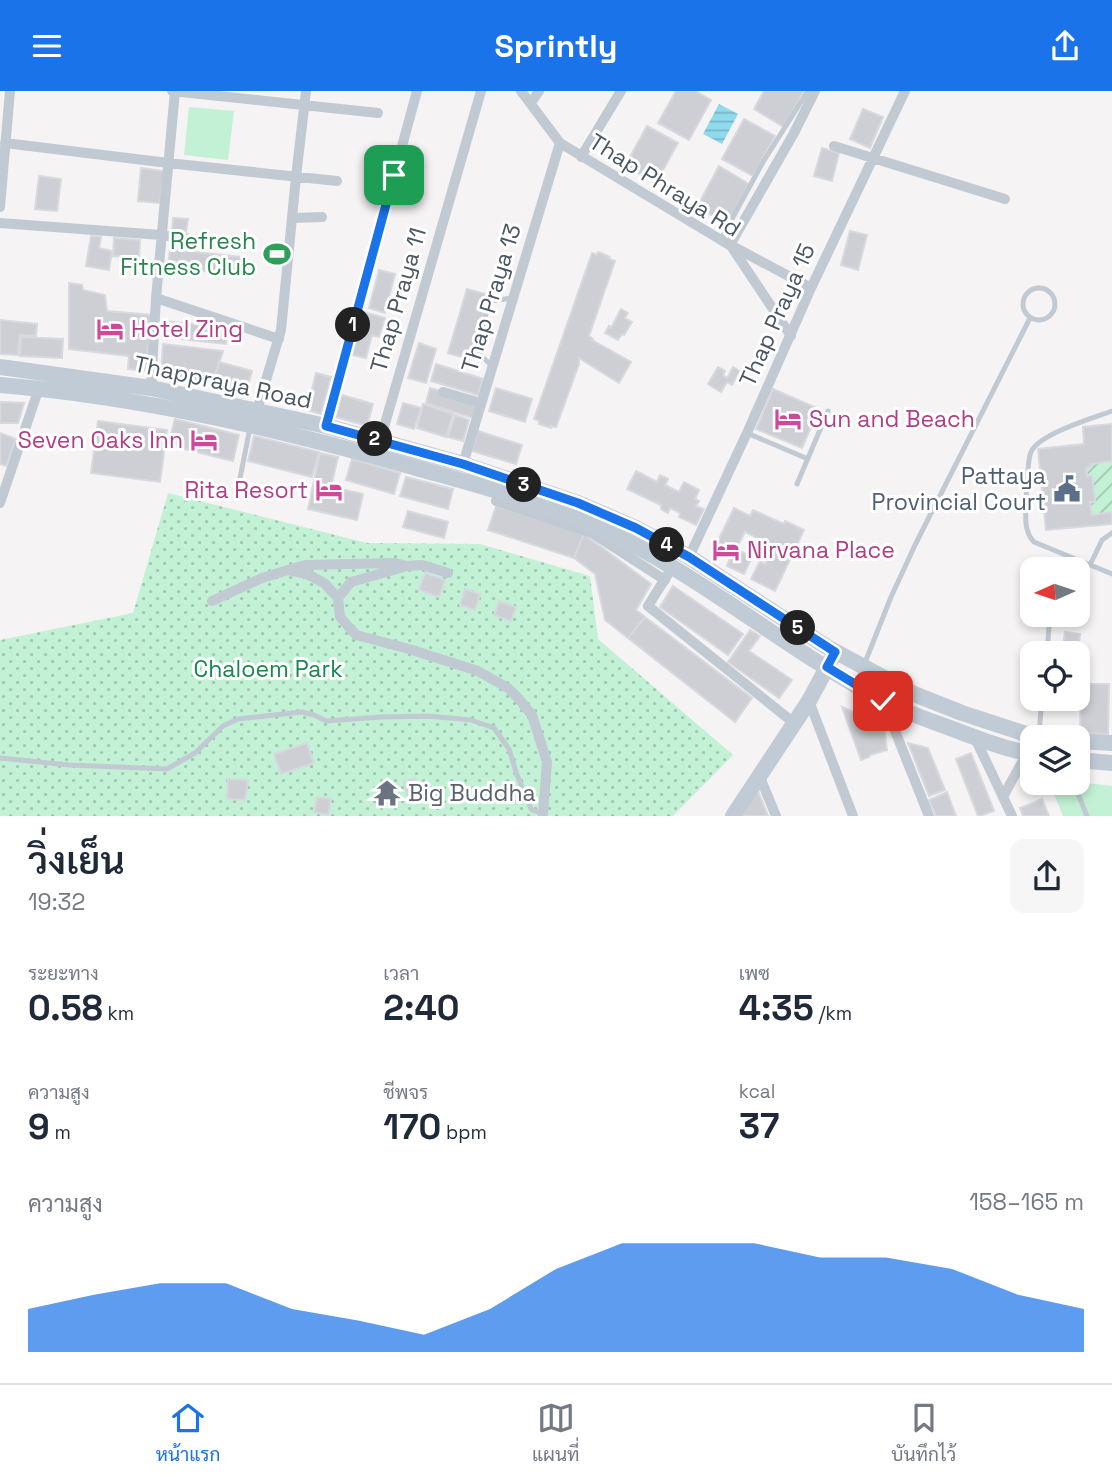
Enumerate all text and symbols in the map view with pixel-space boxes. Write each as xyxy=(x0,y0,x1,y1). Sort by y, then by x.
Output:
text: Sprintly xyxy=(494,26,618,66)
icon: menu xyxy=(28,27,66,65)
icon: share xyxy=(1046,27,1084,65)
street label: Thap Phraya Rd xyxy=(584,126,746,244)
pin xyxy=(364,145,424,205)
icon: arrive xyxy=(375,156,413,194)
street label: Thap Praya 13 xyxy=(454,220,528,376)
street label: Thap Praya 11 xyxy=(363,224,433,376)
place label: Refresh Fitness Club xyxy=(120,226,256,282)
sports icon: Refresh Fitness Club xyxy=(262,239,292,269)
street label: Thap Praya 15 xyxy=(732,239,822,391)
pin: 1 xyxy=(336,307,370,343)
text: 1 xyxy=(348,312,357,337)
hotel icon: Hotel Zing xyxy=(95,314,125,344)
place label: Hotel Zing xyxy=(131,314,243,344)
street label: Thappraya Road xyxy=(131,348,315,416)
hotel icon: Sun and Beach xyxy=(773,404,803,434)
place label: Sun and Beach xyxy=(809,404,975,434)
pin: 2 xyxy=(358,421,392,457)
place label: Seven Oaks Inn xyxy=(18,425,183,455)
hotel icon: Seven Oaks Inn xyxy=(189,425,219,455)
text: 2 xyxy=(369,426,380,451)
place label: Pattaya Provincial Court xyxy=(872,461,1046,517)
pin: 3 xyxy=(506,467,542,503)
text: 3 xyxy=(518,472,529,497)
public building icon: Pattaya Provincial Court xyxy=(1052,474,1082,504)
place label: Rita Resort xyxy=(184,475,308,505)
hotel icon: Rita Resort xyxy=(314,475,344,505)
pin: 4 xyxy=(650,527,684,563)
text: 4 xyxy=(660,532,673,557)
hotel icon: Nirvana Place xyxy=(711,535,741,565)
place label: Nirvana Place xyxy=(747,535,895,565)
north arrow xyxy=(1020,557,1090,627)
map controls xyxy=(1020,557,1090,795)
pin: 5 xyxy=(780,611,816,645)
text: 5 xyxy=(792,615,803,640)
button: locate xyxy=(1020,641,1090,711)
park label: Chaloem Park xyxy=(193,654,343,684)
pin xyxy=(853,671,913,731)
icon: check xyxy=(864,682,902,720)
button: layers xyxy=(1020,725,1090,795)
temple icon: Big Buddha xyxy=(372,778,402,808)
place label: Big Buddha xyxy=(408,778,536,808)
text: วิ่งเย็น xyxy=(28,837,125,885)
button: share xyxy=(1010,839,1084,913)
text: 19:32 xyxy=(28,887,85,917)
text: ระยะทาง xyxy=(28,961,99,986)
text: เวลา xyxy=(383,961,419,986)
text: เพซ xyxy=(739,961,770,986)
text: 0.58 xyxy=(28,986,103,1030)
text: 2:40 xyxy=(383,986,460,1030)
text: 4:35 xyxy=(739,986,814,1030)
text: km xyxy=(103,1001,134,1026)
text: /km xyxy=(814,1001,852,1026)
text: kcal xyxy=(739,1079,775,1104)
text: ความสูง xyxy=(28,1080,90,1105)
text: ชีพจร xyxy=(383,1080,428,1105)
text: 37 xyxy=(739,1104,779,1148)
text: 9 xyxy=(28,1105,50,1149)
text: 170 xyxy=(383,1105,441,1149)
text: m xyxy=(50,1120,71,1145)
text: bpm xyxy=(441,1120,487,1145)
text: 158–165 m xyxy=(969,1187,1084,1217)
text: ความสูง xyxy=(28,1189,103,1219)
tab: หน้าแรก xyxy=(156,1399,220,1467)
tab: แผนที่ xyxy=(532,1399,580,1467)
tab: บันทึกไว้ xyxy=(891,1399,956,1467)

